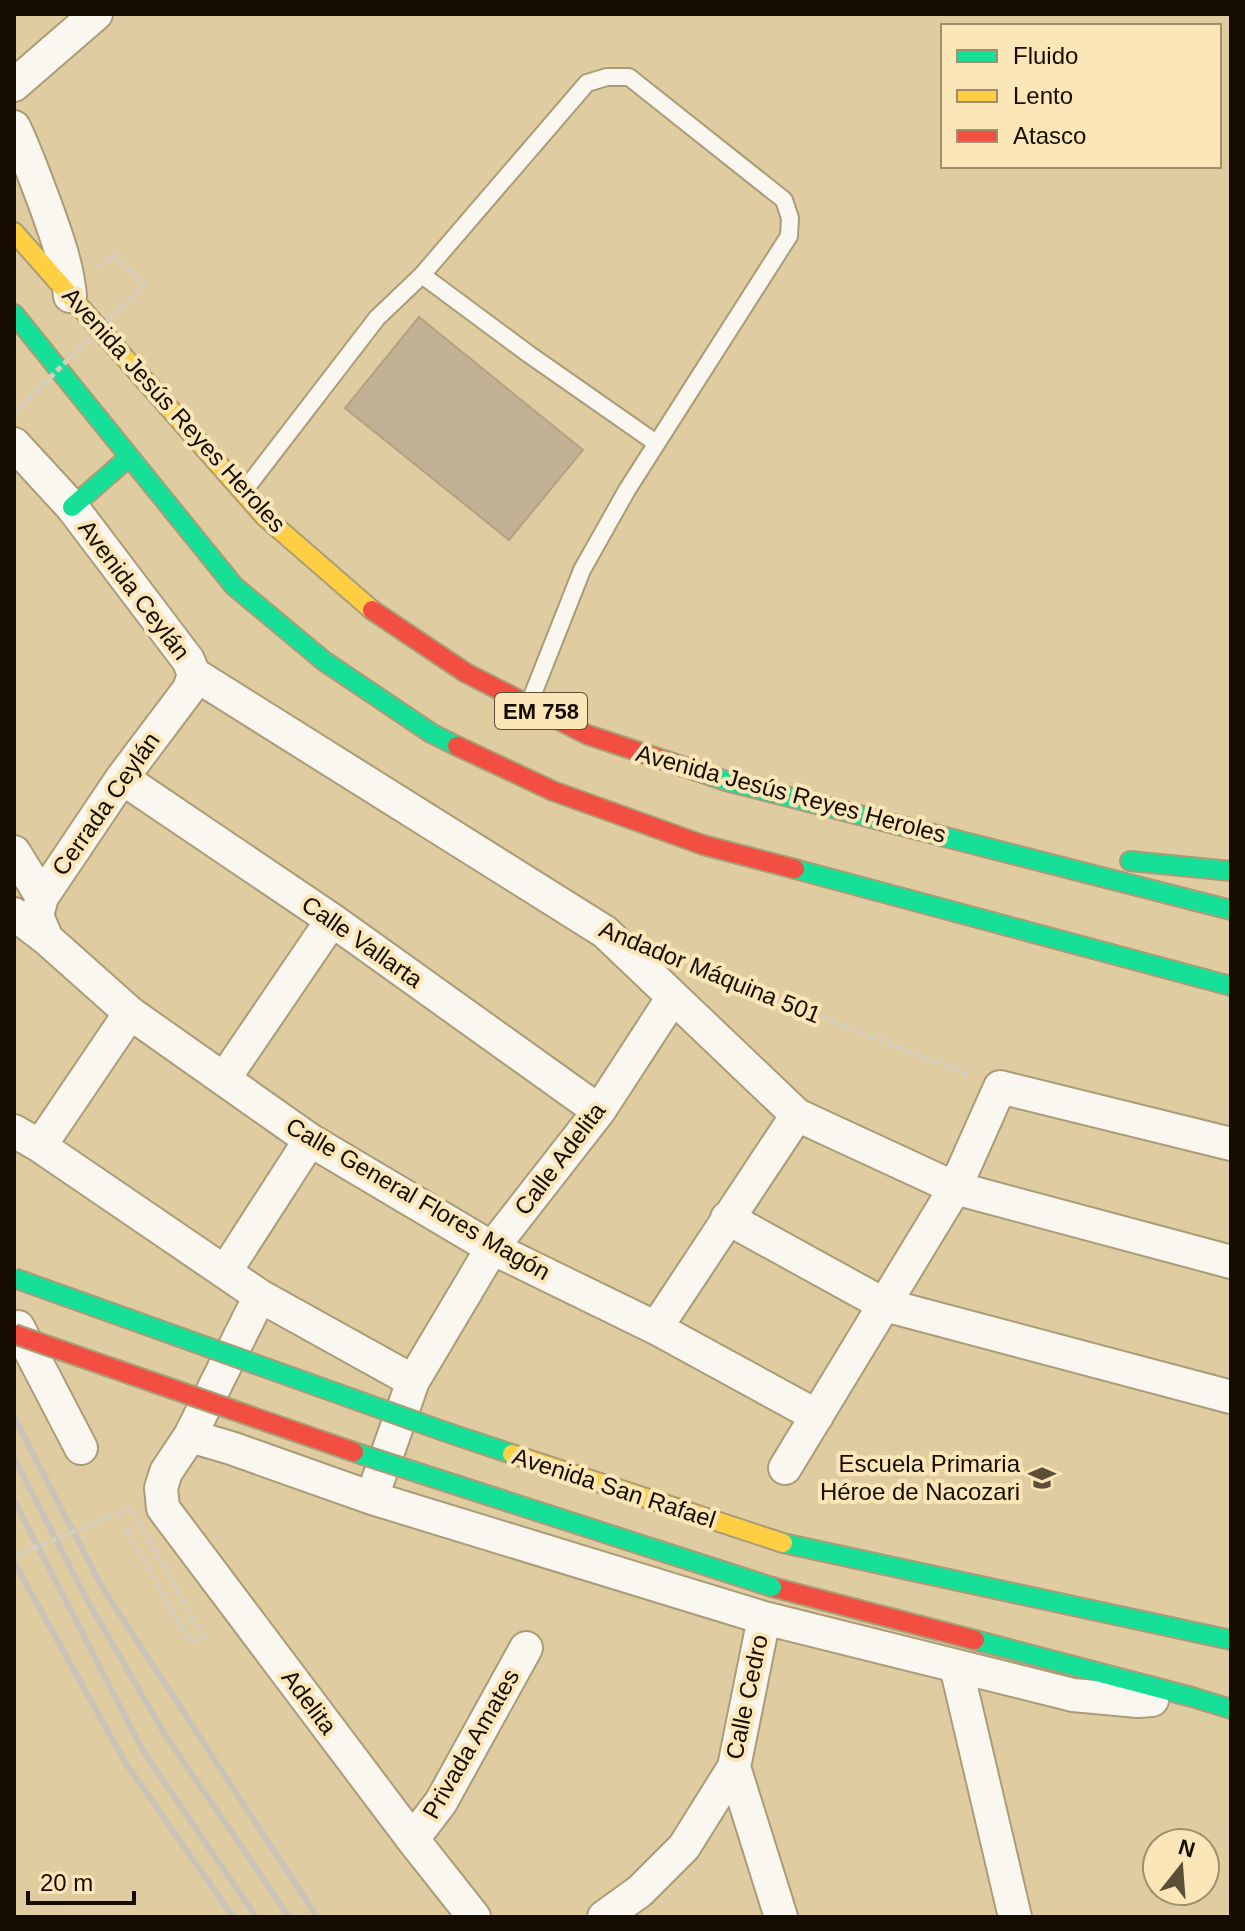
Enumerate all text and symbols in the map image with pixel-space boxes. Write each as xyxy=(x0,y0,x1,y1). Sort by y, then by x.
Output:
legend xyxy=(941,24,1221,168)
text: Fluido xyxy=(1013,42,1078,69)
text: Lento xyxy=(1013,82,1073,109)
text: Atasco xyxy=(1013,122,1086,149)
street label: Avenida Jesús Reyes Heroles xyxy=(57,282,291,538)
street label: Avenida Ceylán xyxy=(73,515,196,665)
road number: EM 758 xyxy=(495,693,587,729)
street label: Cerrada Ceylán xyxy=(46,727,165,880)
street label: Avenida Jesús Reyes Heroles xyxy=(633,739,949,848)
street label: Calle Vallarta xyxy=(297,890,428,993)
street label: Andador Máquina 501 xyxy=(596,915,825,1028)
street label: Calle Adelita xyxy=(509,1097,611,1220)
street label: Calle General Flores Magón xyxy=(282,1112,555,1285)
street label: Avenida San Rafael xyxy=(509,1442,719,1533)
place label: Escuela Primaria Héroe de Nacozari xyxy=(820,1450,1021,1505)
school or university icon: Escuela Primaria Héroe de Nacozari xyxy=(1027,1463,1057,1493)
street label: Calle Cedro xyxy=(720,1632,773,1762)
street label: Adelita xyxy=(277,1664,343,1740)
street label: Privada Amates xyxy=(417,1664,524,1823)
north arrow xyxy=(1141,1827,1221,1907)
text: N xyxy=(1175,1834,1198,1863)
scale bar xyxy=(28,1855,134,1905)
text: 20 m xyxy=(40,1869,93,1896)

